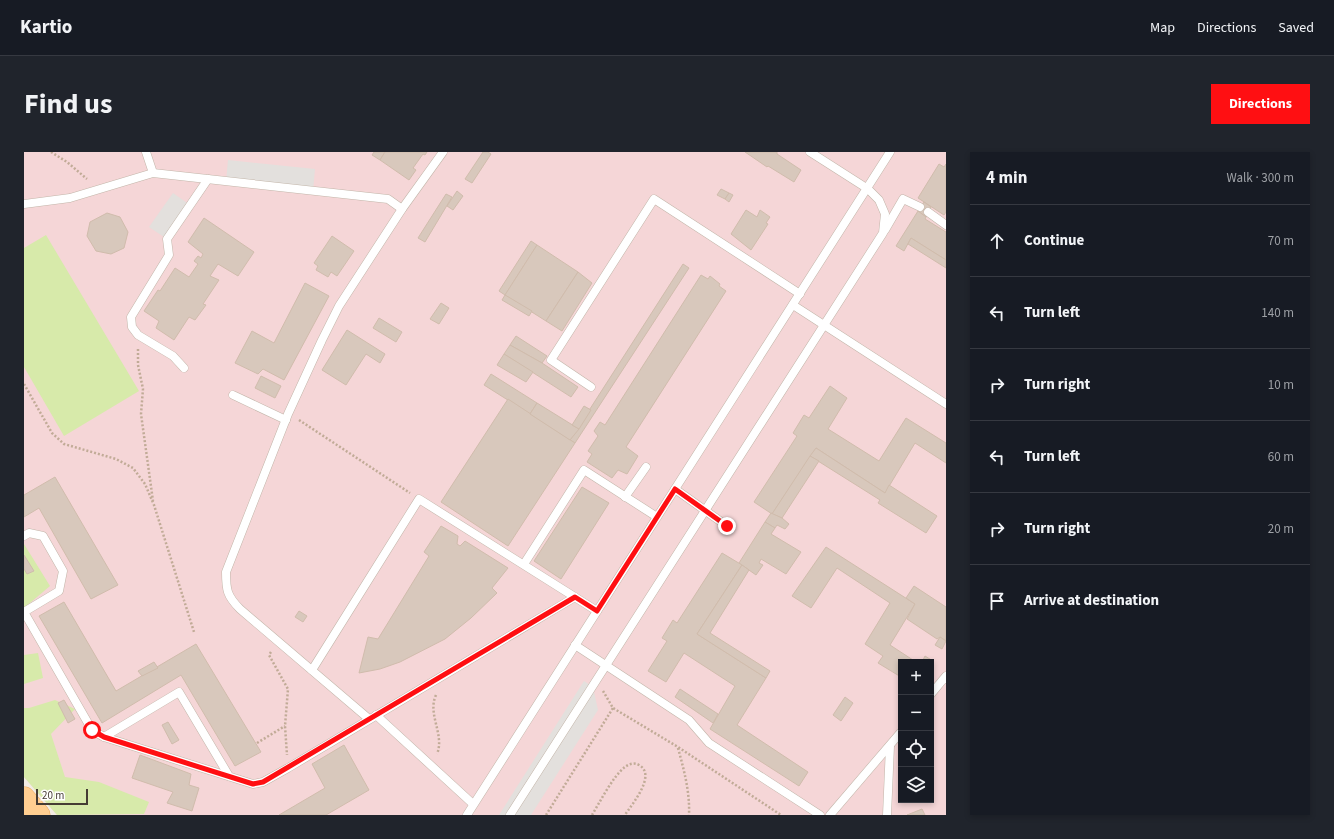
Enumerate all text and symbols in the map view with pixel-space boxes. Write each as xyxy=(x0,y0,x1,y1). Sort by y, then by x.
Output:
text: Kartio xyxy=(20,14,72,41)
text: Map xyxy=(1150,18,1175,38)
text: Directions xyxy=(1197,18,1256,38)
text: Saved xyxy=(1278,18,1314,38)
text: Find us xyxy=(24,84,112,124)
button: Directions xyxy=(1211,84,1310,124)
text: 4 min xyxy=(986,166,1027,190)
text: Walk · 300 m xyxy=(1226,169,1294,187)
icon: ahead xyxy=(986,230,1008,252)
text: Continue xyxy=(1024,230,1084,251)
text: 70 m xyxy=(1268,232,1294,250)
icon: left xyxy=(986,302,1008,324)
text: Turn left xyxy=(1024,302,1080,323)
text: 140 m xyxy=(1261,304,1294,322)
icon: right xyxy=(986,374,1008,396)
text: Turn right xyxy=(1024,374,1090,395)
text: 10 m xyxy=(1268,376,1294,394)
icon: left xyxy=(986,446,1008,468)
text: Turn left xyxy=(1024,446,1080,467)
text: 60 m xyxy=(1268,448,1294,466)
route end xyxy=(718,517,736,535)
icon: right xyxy=(986,518,1008,540)
text: Turn right xyxy=(1024,518,1090,539)
text: 20 m xyxy=(1268,520,1294,538)
icon: arrive xyxy=(986,590,1008,612)
text: Arrive at destination xyxy=(1024,590,1159,611)
map controls xyxy=(898,659,934,803)
button: + xyxy=(898,659,934,695)
button: − xyxy=(898,695,934,731)
route start xyxy=(83,721,101,739)
button: locate xyxy=(898,731,934,767)
button: layers xyxy=(898,767,934,803)
scale bar xyxy=(36,787,88,806)
text: 20 m xyxy=(42,788,64,803)

